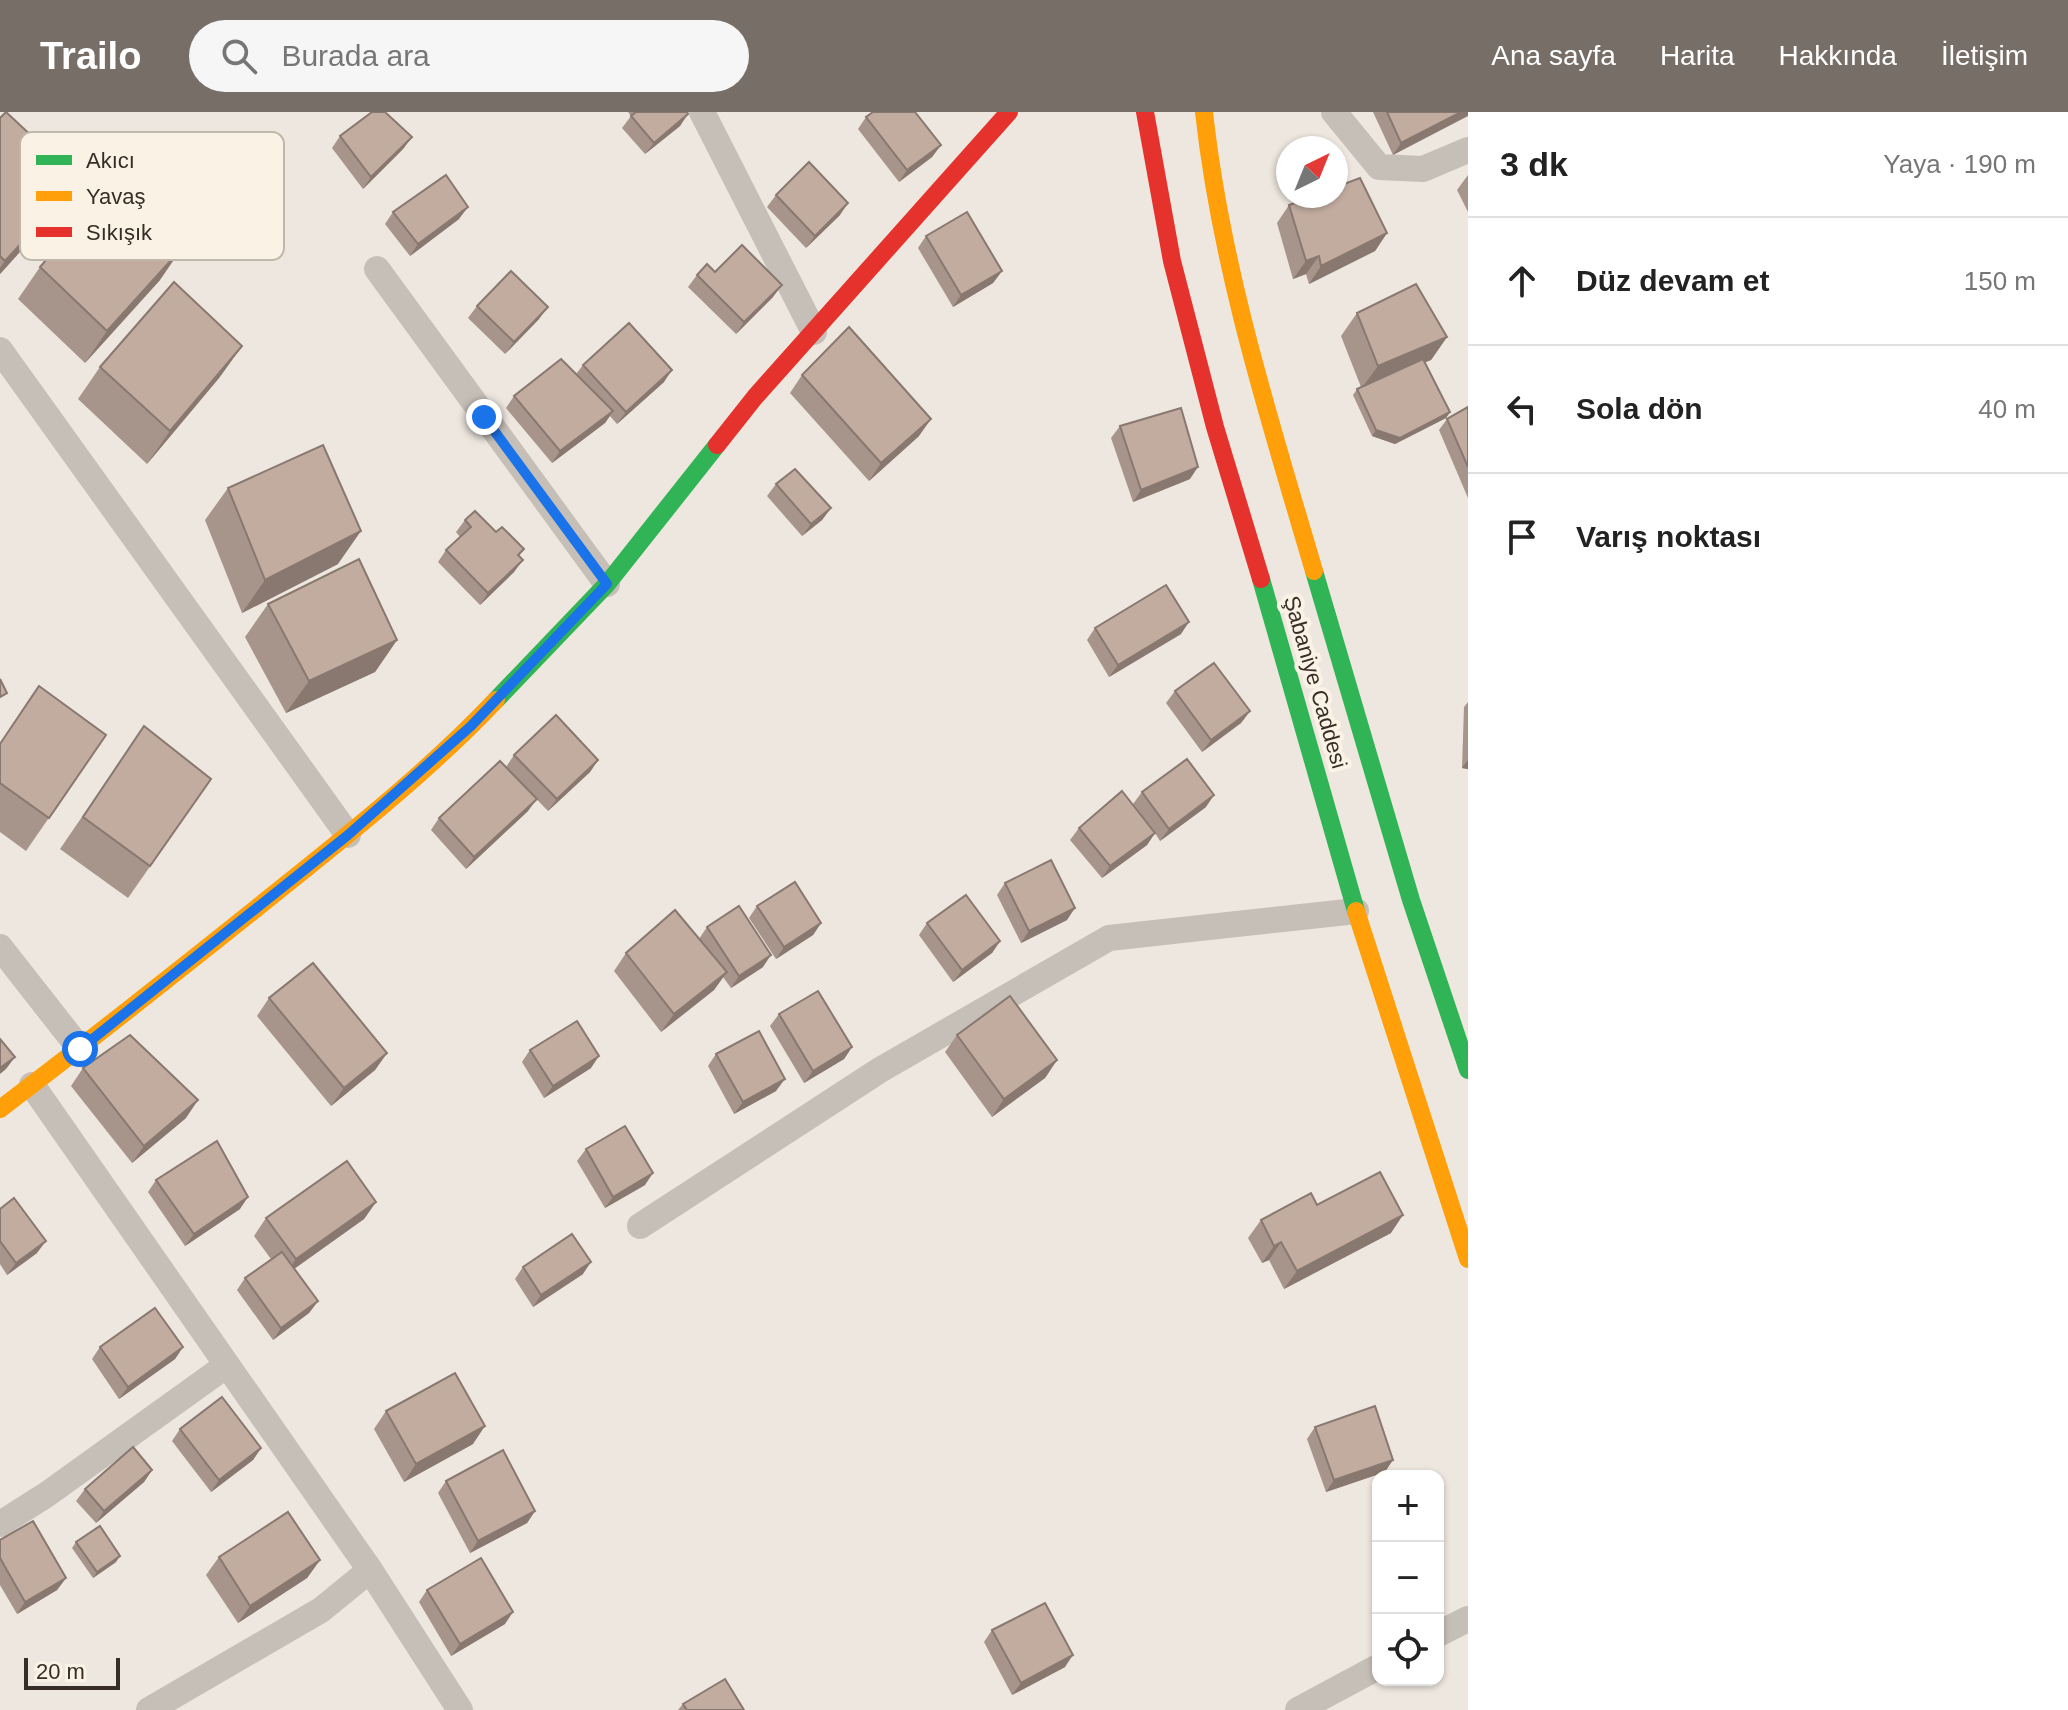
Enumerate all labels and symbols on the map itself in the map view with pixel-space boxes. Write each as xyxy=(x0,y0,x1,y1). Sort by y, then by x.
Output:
legend xyxy=(20,132,284,260)
north arrow xyxy=(1276,136,1348,208)
text: Akıcı xyxy=(86,148,135,173)
text: Yavaş xyxy=(86,184,146,209)
text: Sıkışık xyxy=(86,220,153,245)
route end xyxy=(466,399,502,435)
street label: Şabaniye Caddesi xyxy=(1279,593,1352,771)
route start xyxy=(62,1031,98,1067)
scale bar xyxy=(24,1654,120,1690)

